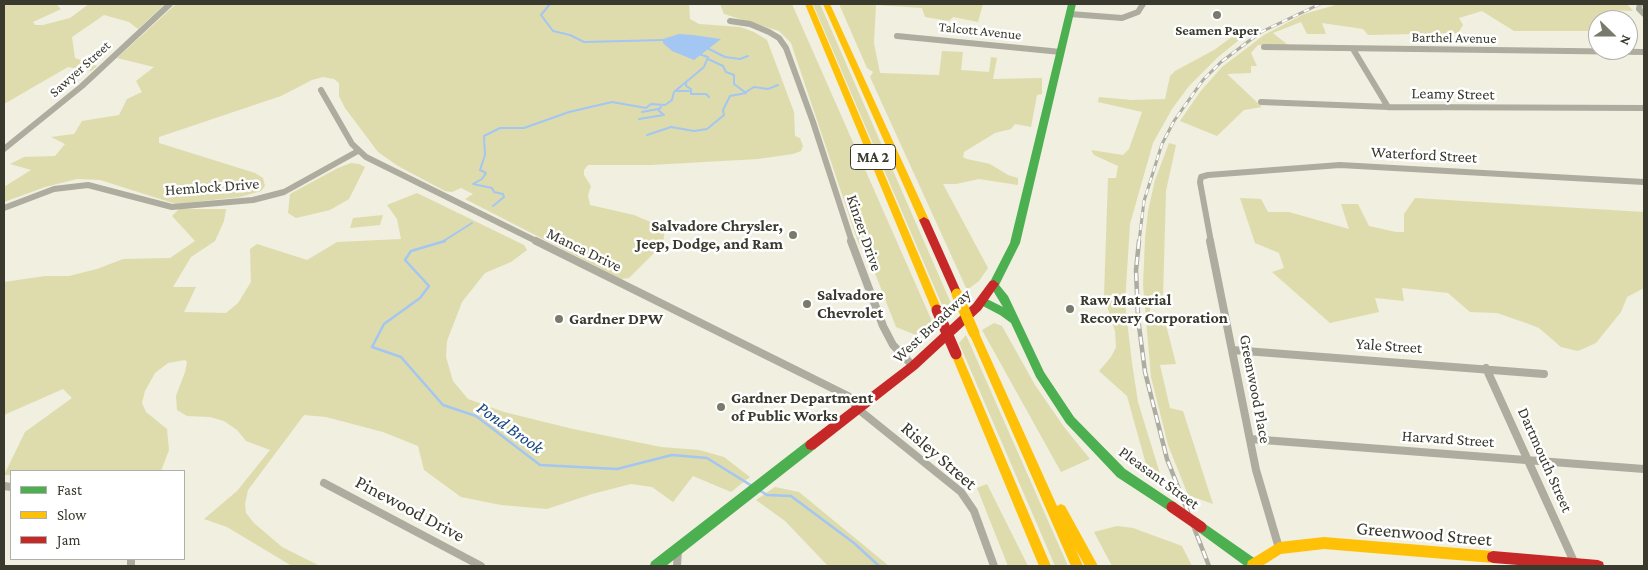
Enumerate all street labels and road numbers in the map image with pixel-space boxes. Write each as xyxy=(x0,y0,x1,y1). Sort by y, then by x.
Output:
street label: Talcott Avenue xyxy=(938,18,1022,44)
street label: Barthel Avenue xyxy=(1411,29,1497,47)
street label: Sawyer Street xyxy=(46,37,114,101)
street label: Leamy Street xyxy=(1411,84,1495,104)
street label: Waterford Street xyxy=(1371,143,1477,167)
road number: MA 2 xyxy=(850,144,896,170)
street label: Hemlock Drive xyxy=(164,174,260,200)
street label: Kinzer Drive xyxy=(842,192,886,274)
street label: Manca Drive xyxy=(543,224,625,276)
street label: West Broadway xyxy=(889,285,975,367)
street label: Greenwood Place xyxy=(1235,333,1275,445)
street label: Yale Street xyxy=(1355,334,1423,358)
street label: Dartmouth Street xyxy=(1513,405,1577,515)
street label: Risley Street xyxy=(896,417,982,495)
street label: Harvard Street xyxy=(1401,426,1495,452)
street label: Pleasant Street xyxy=(1115,442,1203,514)
street label: Pinewood Drive xyxy=(351,471,469,547)
street label: Greenwood Street xyxy=(1355,517,1493,551)

